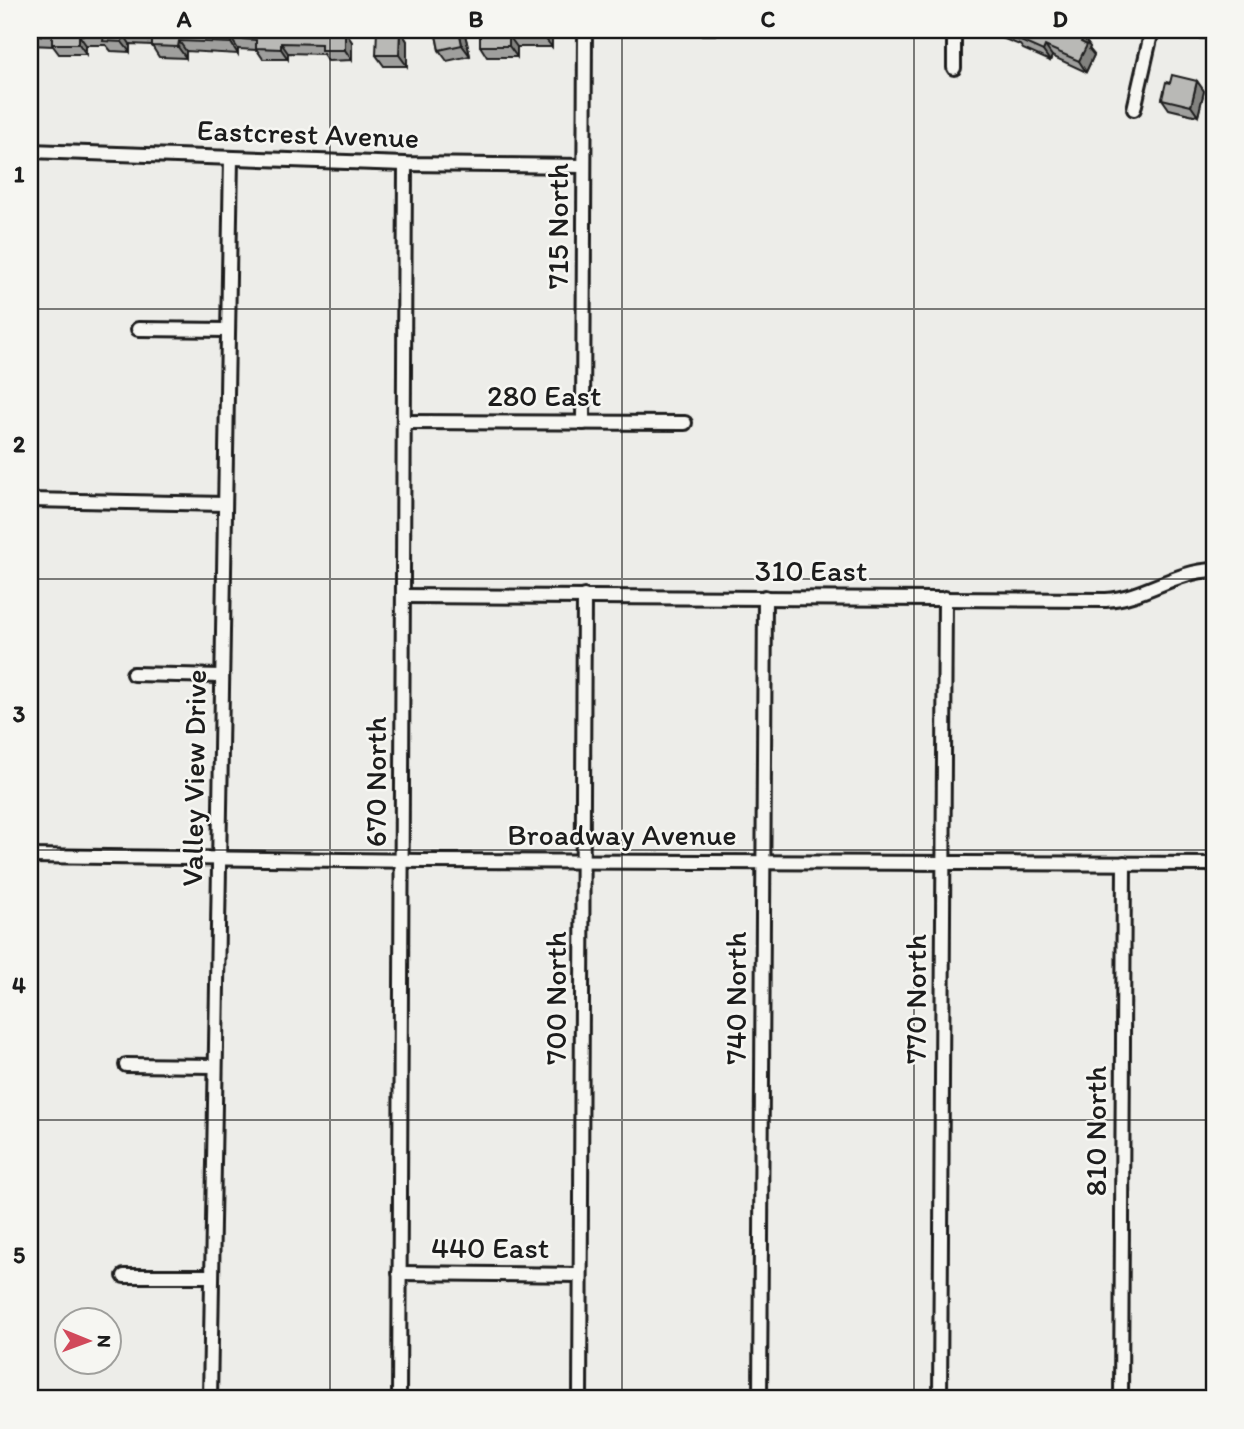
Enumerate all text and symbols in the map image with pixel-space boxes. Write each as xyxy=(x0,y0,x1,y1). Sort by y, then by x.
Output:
text: A xyxy=(176,5,192,33)
text: B xyxy=(469,5,484,33)
text: C xyxy=(761,5,776,33)
text: D xyxy=(1052,5,1068,33)
street label: Eastcrest Avenue xyxy=(196,111,420,156)
text: 1 xyxy=(14,160,25,188)
street label: 715 North xyxy=(539,163,576,289)
street label: 280 East xyxy=(487,377,601,414)
text: 2 xyxy=(13,430,26,458)
street label: 310 East xyxy=(755,552,867,589)
street label: Valley View Drive xyxy=(173,669,214,887)
text: 3 xyxy=(13,700,26,728)
street label: 670 North xyxy=(357,717,394,847)
street label: Broadway Avenue xyxy=(507,816,737,853)
street label: 700 North xyxy=(537,931,574,1065)
street label: 740 North xyxy=(717,932,754,1064)
street label: 770 North xyxy=(897,934,934,1064)
text: 4 xyxy=(12,971,26,999)
street label: 810 North xyxy=(1077,1066,1114,1196)
street label: 440 East xyxy=(431,1229,549,1266)
text: 5 xyxy=(13,1241,25,1269)
north arrow xyxy=(52,1306,122,1376)
text: N xyxy=(93,1335,116,1348)

